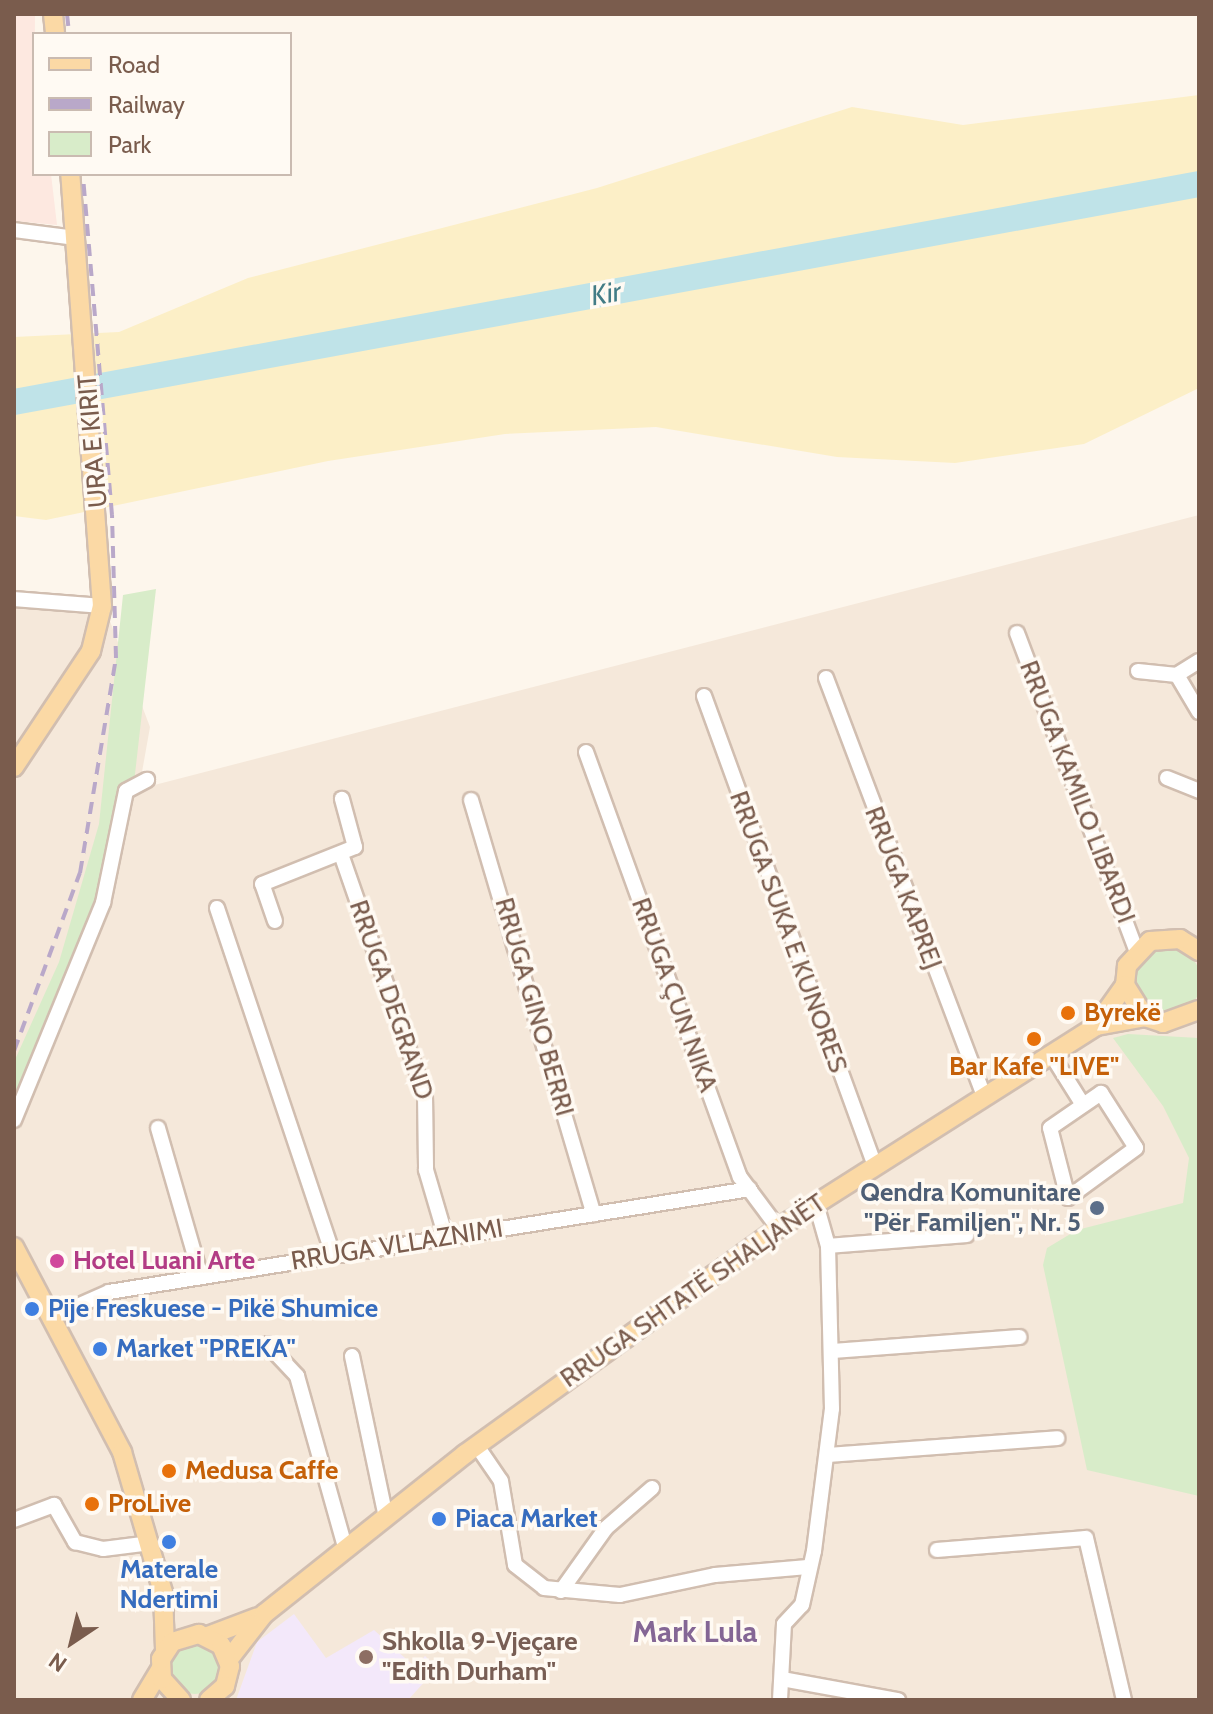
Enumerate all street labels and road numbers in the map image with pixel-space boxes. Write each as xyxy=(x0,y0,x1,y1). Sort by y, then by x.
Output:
street label: URA E KIRIT xyxy=(72,373,114,509)
street label: RRUGA KAMILO LIBARDI xyxy=(1013,656,1141,928)
street label: RRUGA SUKA E KUNORES xyxy=(722,787,854,1077)
street label: RRUGA KAPREJ xyxy=(858,802,948,974)
street label: RRUGA GINO BERRI xyxy=(488,894,580,1120)
street label: RRUGA ÇUN NIKA xyxy=(624,894,724,1096)
street label: RRUGA DEGRAND xyxy=(342,896,440,1104)
street label: RRUGA SHTATË SHALJANËT xyxy=(555,1188,831,1394)
street label: RRUGA VLLAZNIMI xyxy=(289,1213,505,1277)

